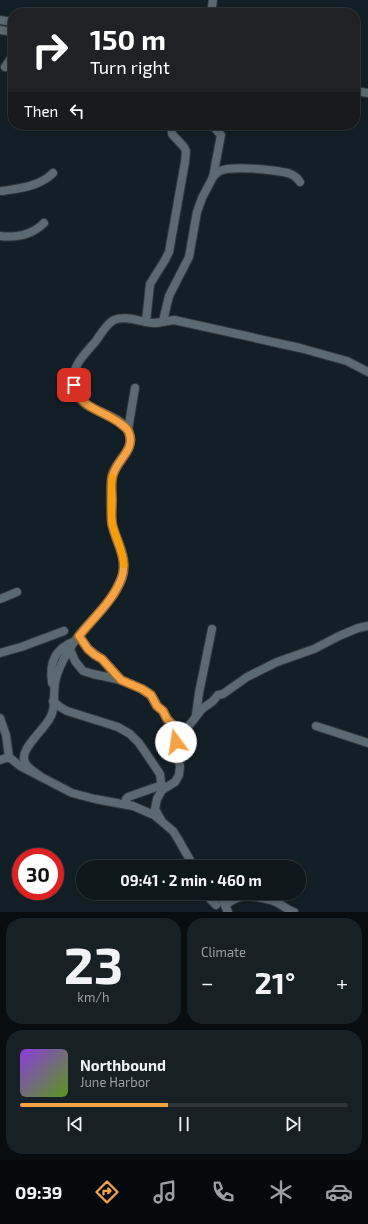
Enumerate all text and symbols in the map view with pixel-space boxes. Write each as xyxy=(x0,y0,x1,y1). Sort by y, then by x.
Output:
text: 150 m xyxy=(90,22,166,56)
icon: right xyxy=(24,24,76,76)
text: Turn right xyxy=(90,56,170,78)
icon: left xyxy=(66,100,88,122)
text: Then xyxy=(24,102,58,120)
pin xyxy=(57,368,91,402)
icon: arrive xyxy=(63,374,85,396)
position arrow xyxy=(155,721,197,763)
speed limit sign: 30 xyxy=(12,848,64,900)
text: 09:41 · 2 min · 460 m xyxy=(120,871,262,889)
text: 23 xyxy=(64,932,123,994)
text: Climate xyxy=(201,944,246,960)
text: 21° xyxy=(255,964,295,1000)
text: − xyxy=(201,969,214,995)
text: + xyxy=(336,969,348,995)
text: km/h xyxy=(77,989,110,1005)
text: Northbound xyxy=(80,1056,166,1074)
text: June Harbor xyxy=(80,1074,150,1090)
icon: previous xyxy=(64,1113,86,1135)
icon: pause xyxy=(173,1113,195,1135)
icon: next xyxy=(282,1113,304,1135)
icon: directions xyxy=(93,1178,121,1206)
icon: music xyxy=(151,1178,179,1206)
icon: phone xyxy=(209,1178,237,1206)
icon: climate xyxy=(267,1178,295,1206)
icon: car xyxy=(325,1178,353,1206)
text: 09:39 xyxy=(15,1181,62,1203)

